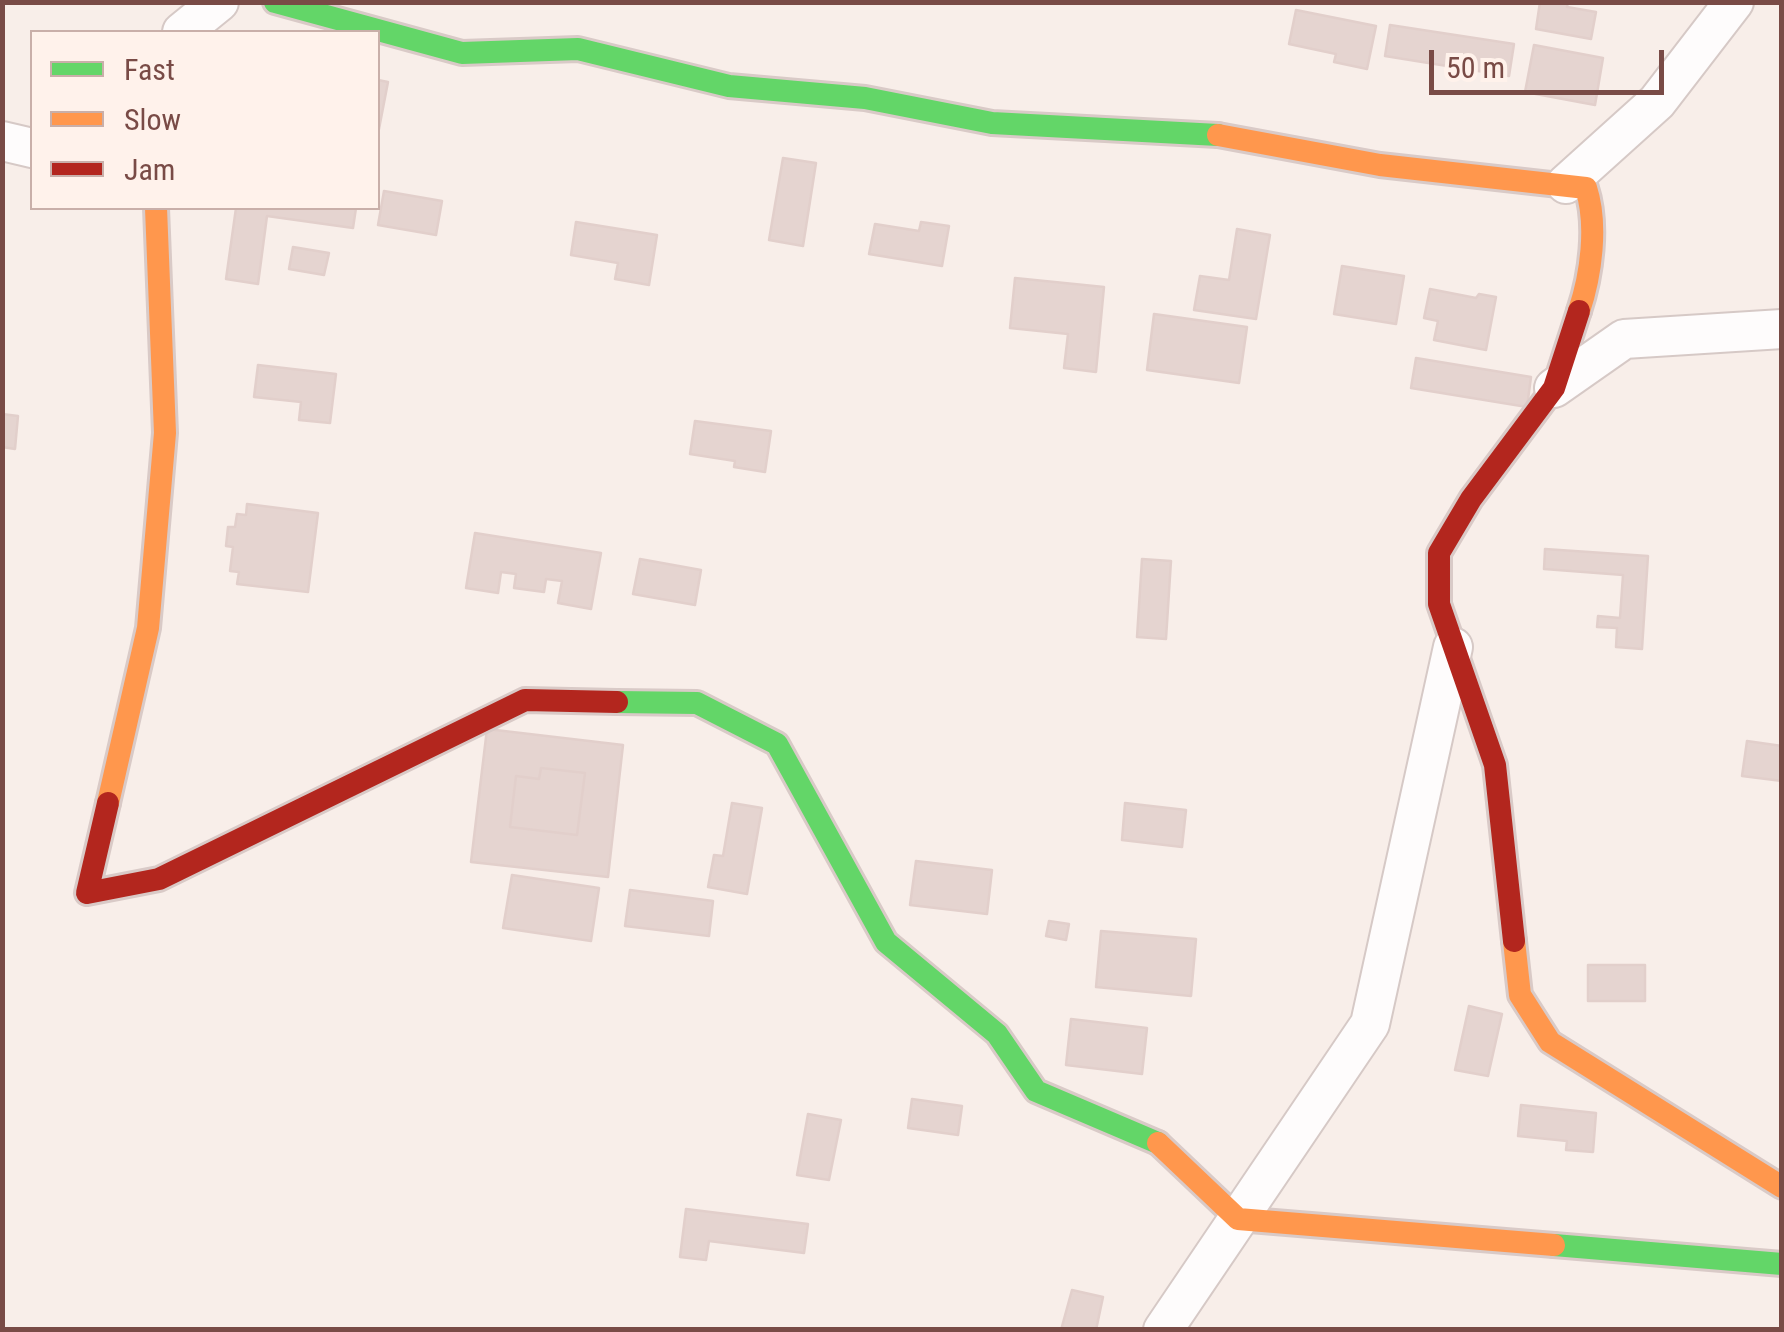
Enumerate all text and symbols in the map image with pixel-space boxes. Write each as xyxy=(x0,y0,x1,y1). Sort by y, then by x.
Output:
legend xyxy=(30,30,380,210)
scale bar xyxy=(1434,30,1669,92)
text: 50 m xyxy=(1446,50,1505,85)
text: Fast xyxy=(124,52,175,87)
text: Slow xyxy=(124,102,181,137)
text: Jam xyxy=(124,152,175,187)

